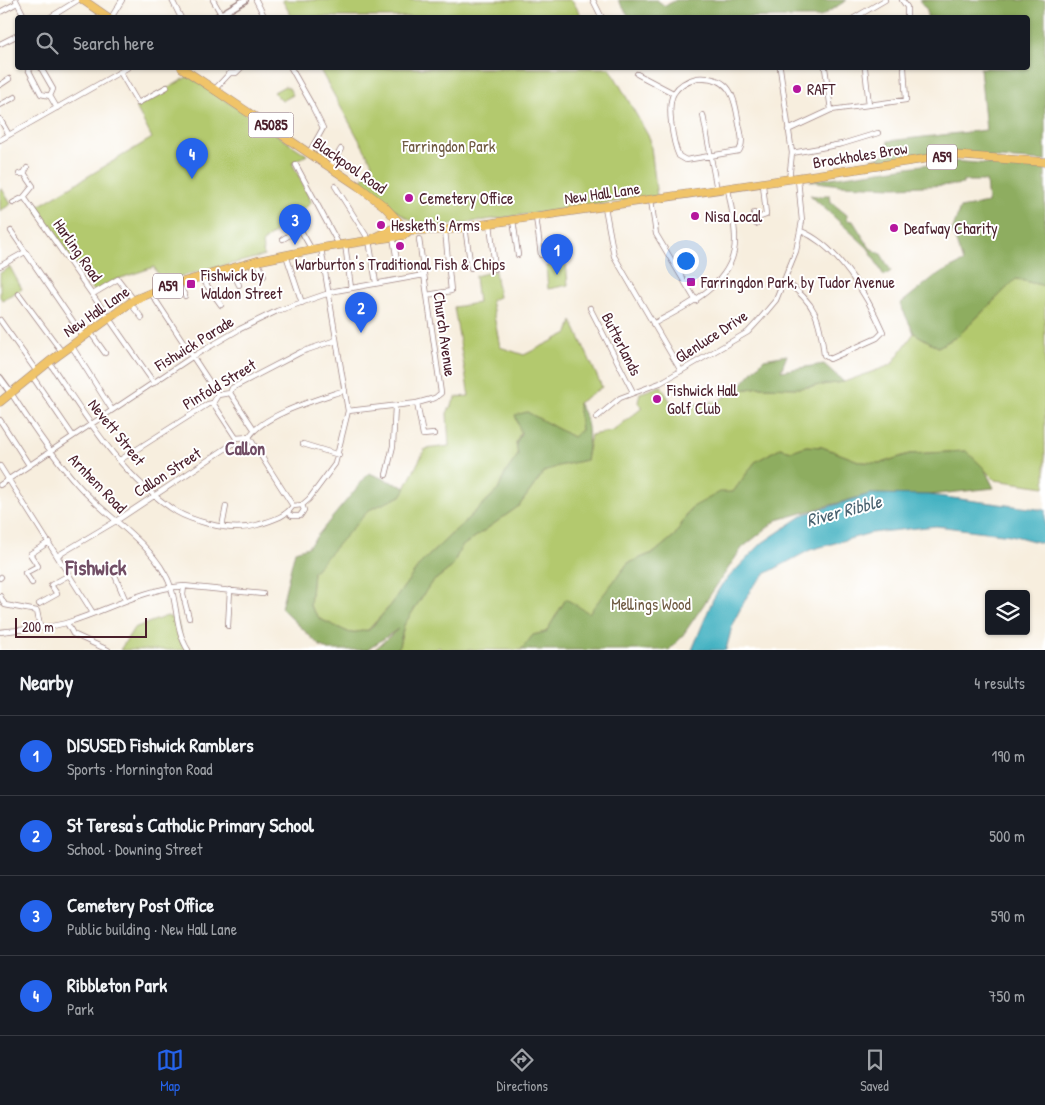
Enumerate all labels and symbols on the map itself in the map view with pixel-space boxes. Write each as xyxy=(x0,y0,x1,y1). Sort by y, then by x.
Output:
place label: RAFT xyxy=(807,78,836,100)
marker: RAFT xyxy=(791,83,803,95)
road number: A5085 xyxy=(248,112,294,138)
street label: Blackpool Road xyxy=(309,131,391,199)
park label: Farringdon Park xyxy=(402,135,496,157)
street label: Brockholes Brow xyxy=(811,137,909,173)
pin: 4 xyxy=(176,138,208,179)
road number: A59 xyxy=(927,144,957,170)
street label: New Hall Lane xyxy=(563,177,642,209)
place label: Cemetery Office xyxy=(419,187,514,209)
marker: Cemetery Office xyxy=(403,192,415,204)
pin: 3 xyxy=(279,204,311,245)
place label: Nisa Local xyxy=(705,205,763,227)
marker: Nisa Local xyxy=(689,210,701,222)
street label: Harling Road xyxy=(48,214,108,286)
place label: Hesketh's Arms xyxy=(391,214,480,236)
place label: Deafway Charity xyxy=(904,217,998,239)
marker: Hesketh's Arms xyxy=(375,219,387,231)
marker: Deafway Charity xyxy=(888,222,900,234)
pin: 1 xyxy=(541,234,573,275)
marker: Warburton's Traditional Fish & Chips xyxy=(394,240,406,252)
your location xyxy=(673,248,699,274)
place label: Warburton's Traditional Fish & Chips xyxy=(295,253,505,275)
place label: Fishwick by Waldon Street xyxy=(200,264,283,304)
place label: Farringdon Park, by Tudor Avenue xyxy=(700,271,895,293)
road number: A59 xyxy=(153,274,183,298)
marker: Farringdon Park, by Tudor Avenue xyxy=(685,276,697,288)
marker: Fishwick by Waldon Street xyxy=(185,278,197,290)
street label: New Hall Lane xyxy=(59,280,134,342)
street label: Church Avenue xyxy=(428,290,462,378)
pin: 2 xyxy=(345,292,377,333)
street label: Glenluce Drive xyxy=(670,304,752,368)
street label: Butterlands xyxy=(597,309,647,379)
street label: Fishwick Parade xyxy=(150,310,238,376)
street label: Pinfold Street xyxy=(178,353,260,415)
place label: Fishwick Hall Golf Club xyxy=(666,379,738,419)
marker: Fishwick Hall Golf Club xyxy=(651,393,663,405)
street label: Nevett Street xyxy=(83,394,151,470)
district label: Callon xyxy=(225,436,265,461)
street label: Callon Street xyxy=(129,442,206,502)
street label: Arnhem Road xyxy=(64,448,132,518)
water label: River Ribble xyxy=(804,488,885,533)
district label: Fishwick xyxy=(65,553,127,582)
park label: Mellings Wood xyxy=(611,593,691,615)
scale bar xyxy=(15,615,148,638)

